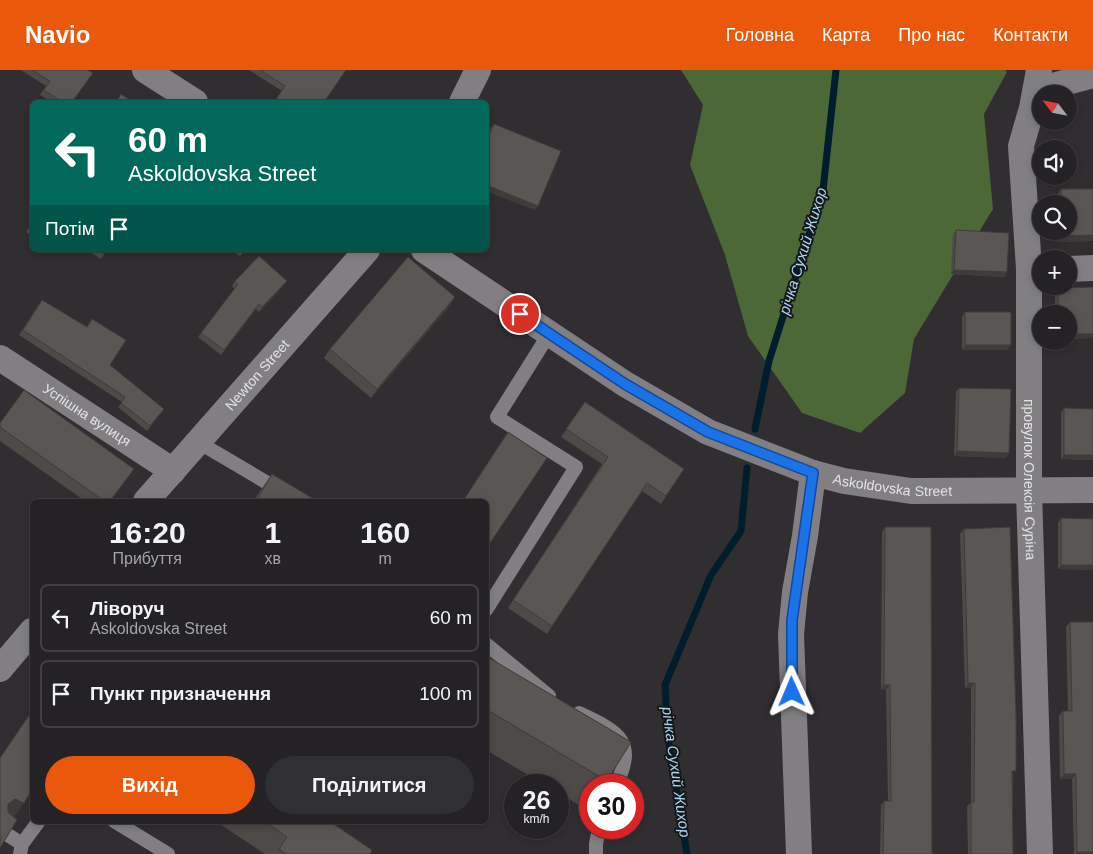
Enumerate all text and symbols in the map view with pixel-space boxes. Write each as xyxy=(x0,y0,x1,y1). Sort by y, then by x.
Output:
text: Navio xyxy=(25,21,90,48)
text: Головна xyxy=(726,25,794,45)
text: Карта xyxy=(822,25,870,45)
text: Про нас xyxy=(898,25,965,45)
text: Контакти xyxy=(993,25,1068,45)
north arrow xyxy=(1032,85,1078,130)
map controls xyxy=(1032,85,1077,350)
icon: left xyxy=(45,120,110,185)
text: 60 m xyxy=(128,120,208,159)
button: sound xyxy=(1032,140,1077,185)
text: Askoldovska Street xyxy=(128,161,316,186)
water label: річка Сухий Жихор xyxy=(775,185,830,317)
button: search xyxy=(1032,195,1077,240)
icon: arrive xyxy=(105,215,133,243)
text: Потім xyxy=(45,218,95,239)
button: + xyxy=(1032,250,1077,295)
pin xyxy=(499,293,541,335)
icon: arrive xyxy=(506,300,534,328)
button: − xyxy=(1032,305,1077,350)
street label: Newton Street xyxy=(222,336,292,414)
street label: Успішна вулиця xyxy=(40,380,134,449)
street label: провулок Олексія Суріна xyxy=(1021,399,1039,561)
street label: Askoldovska Street xyxy=(831,470,952,499)
text: 16:20 xyxy=(109,516,186,549)
text: 1 xyxy=(264,516,281,549)
text: 160 xyxy=(360,516,410,549)
text: Прибуття xyxy=(113,550,182,567)
text: хв xyxy=(265,550,281,567)
text: m xyxy=(378,550,392,567)
text: Ліворуч xyxy=(90,598,165,619)
icon: left xyxy=(47,604,75,632)
text: 60 m xyxy=(430,607,472,628)
text: Askoldovska Street xyxy=(90,620,227,637)
position arrow xyxy=(765,665,817,717)
icon: arrive xyxy=(47,680,75,708)
text: Пункт призначення xyxy=(90,683,271,704)
text: 100 m xyxy=(419,683,472,704)
water label: річка Сухий Жихор xyxy=(659,705,694,838)
button: Вихід xyxy=(45,756,255,814)
button: Поділитися xyxy=(265,756,474,814)
speed limit sign: 30 xyxy=(579,774,644,839)
text: 26 xyxy=(523,786,550,814)
text: km/h xyxy=(523,812,550,826)

